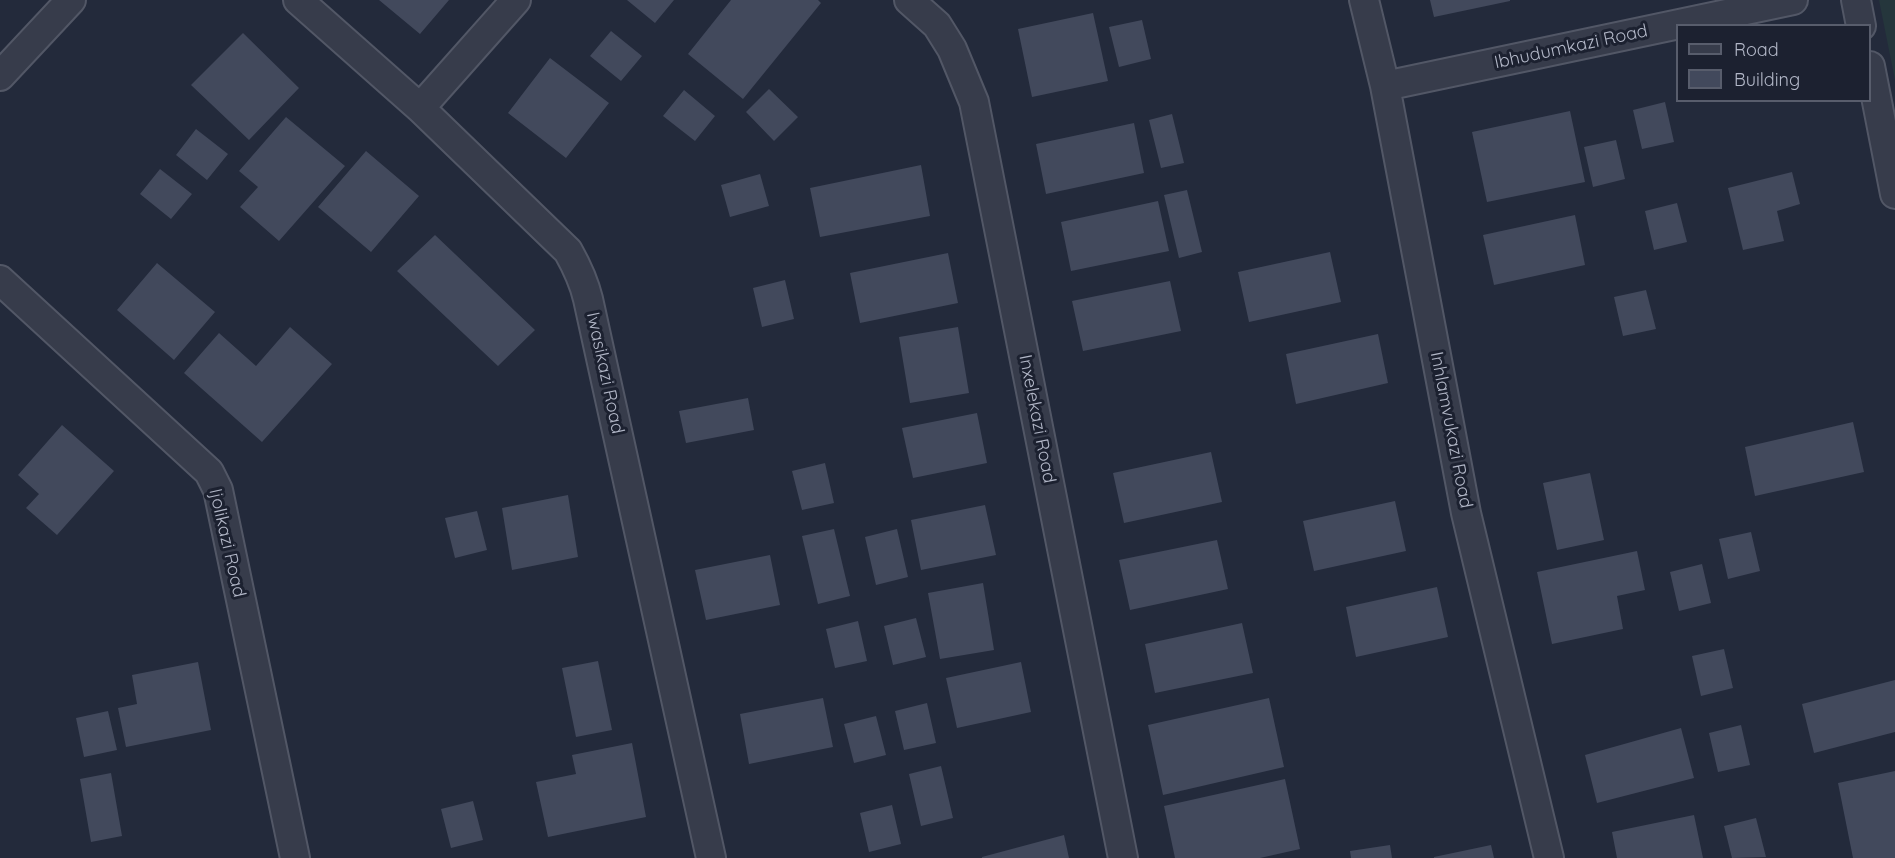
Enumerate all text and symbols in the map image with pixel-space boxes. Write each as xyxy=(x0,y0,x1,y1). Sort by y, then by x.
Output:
street label: Ibhudumkazi Road xyxy=(1492,20,1650,74)
legend xyxy=(1676,24,1871,102)
text: Road xyxy=(1734,38,1779,61)
text: Building xyxy=(1734,68,1800,91)
street label: Iwasikazi Road xyxy=(582,310,628,436)
street label: Inhlamvukazi Road xyxy=(1425,350,1477,510)
street label: Inxelekazi Road xyxy=(1014,353,1060,485)
street label: Ijolikazi Road xyxy=(204,487,250,599)

